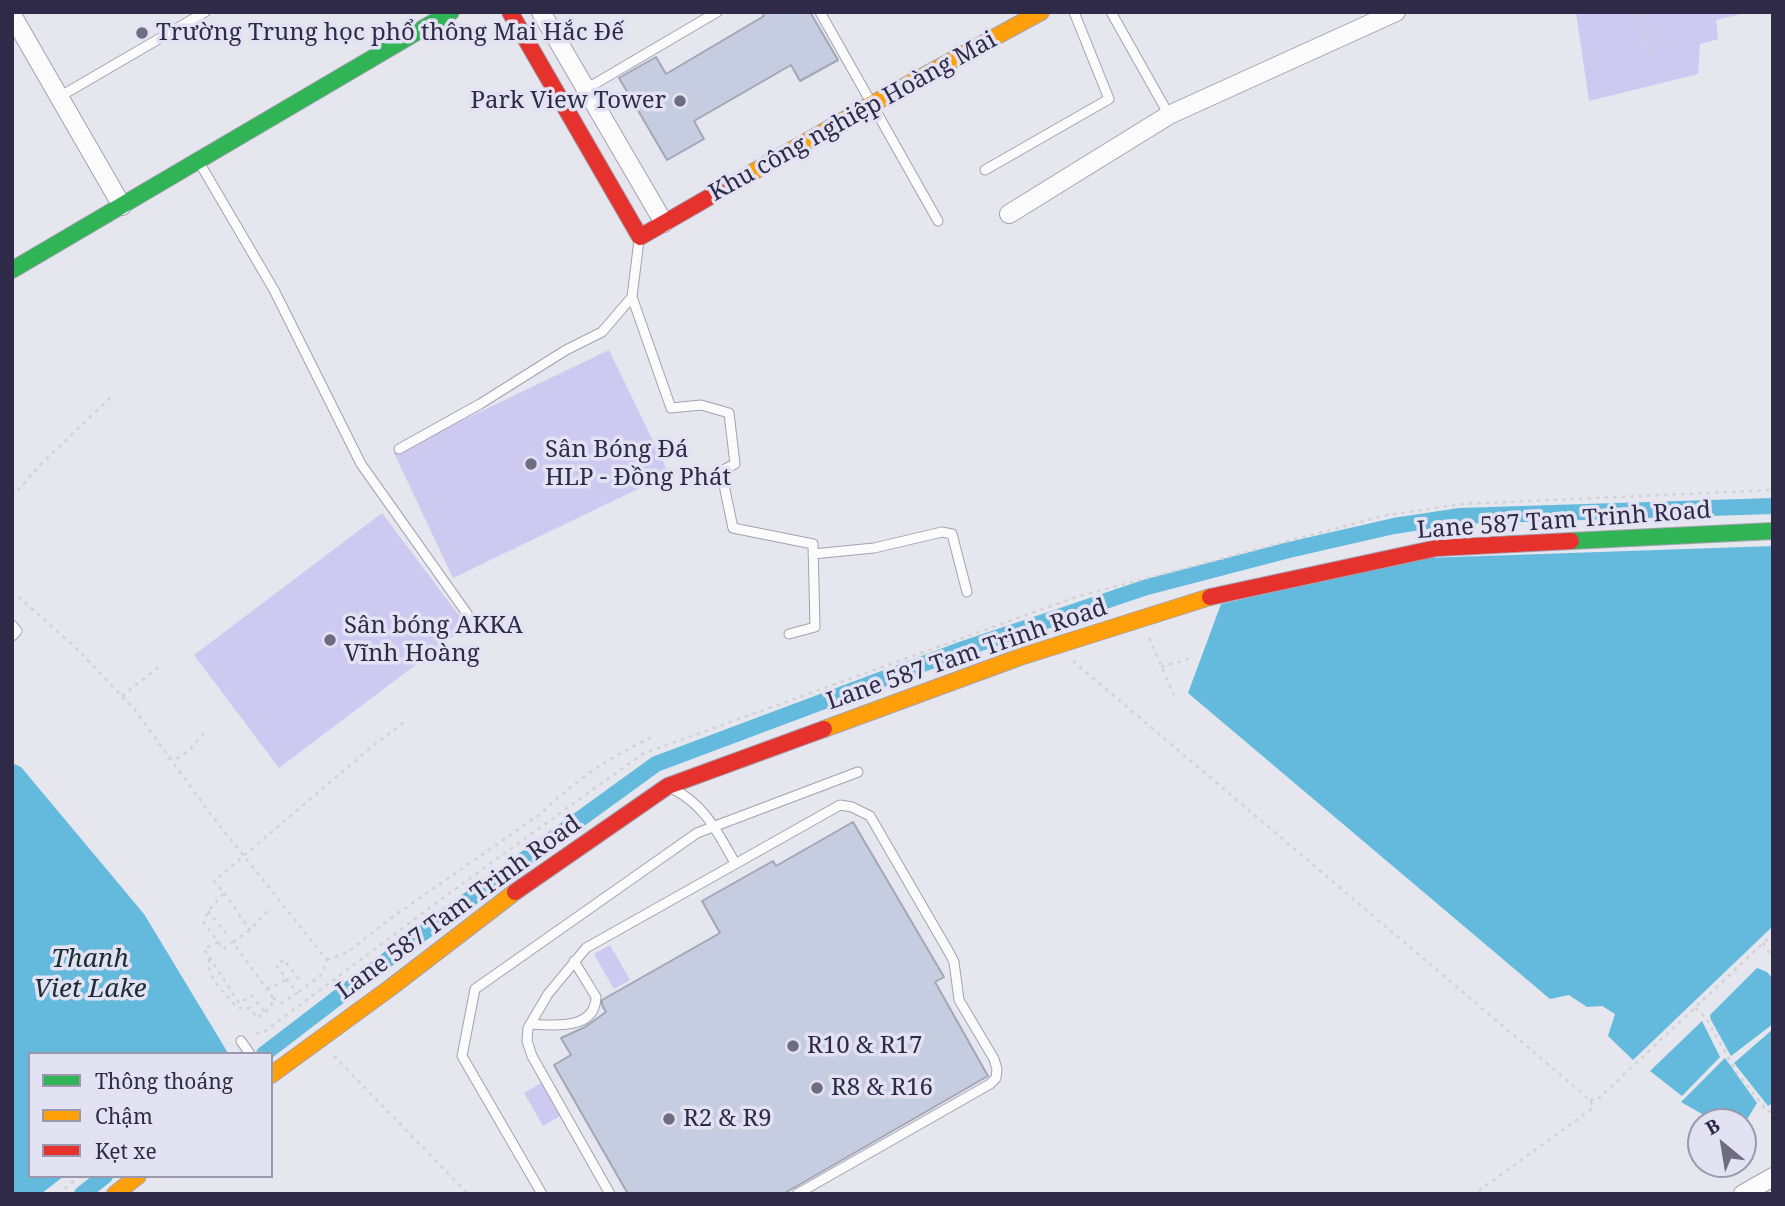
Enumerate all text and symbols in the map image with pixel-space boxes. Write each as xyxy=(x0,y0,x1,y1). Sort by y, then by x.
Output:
place label: Trường Trung học phổ thông Mai Hắc Đế xyxy=(156,19,624,47)
marker: Trường Trung học phổ thông Mai Hắc Đế xyxy=(134,25,150,41)
street label: Khu công nghiệp Hoàng Mai xyxy=(704,26,1002,208)
place label: Park View Tower xyxy=(471,87,666,115)
marker: Park View Tower xyxy=(672,93,688,109)
place label: Sân Bóng Đá HLP - Đồng Phát xyxy=(545,436,731,492)
marker: Sân Bóng Đá HLP - Đồng Phát xyxy=(523,456,539,472)
street label: Lane 587 Tam Trinh Road xyxy=(1416,496,1712,546)
street label: Lane 587 Tam Trinh Road xyxy=(823,593,1111,717)
place label: Sân bóng AKKA Vĩnh Hoàng xyxy=(344,612,523,668)
marker: Sân bóng AKKA Vĩnh Hoàng xyxy=(322,632,338,648)
street label: Lane 587 Tam Trinh Road xyxy=(331,810,587,1006)
water label: Thanh Viet Lake xyxy=(34,944,146,1006)
place label: R10 & R17 xyxy=(807,1032,922,1060)
marker: R10 & R17 xyxy=(785,1038,801,1054)
legend xyxy=(28,1052,273,1178)
text: Thông thoáng xyxy=(95,1067,233,1095)
place label: R8 & R16 xyxy=(831,1074,933,1102)
marker: R8 & R16 xyxy=(809,1080,825,1096)
text: Chậm xyxy=(95,1102,153,1130)
place label: R2 & R9 xyxy=(683,1105,772,1133)
north arrow xyxy=(1687,1108,1757,1178)
marker: R2 & R9 xyxy=(661,1111,677,1127)
text: B xyxy=(1700,1112,1725,1141)
text: Kẹt xe xyxy=(95,1137,157,1165)

